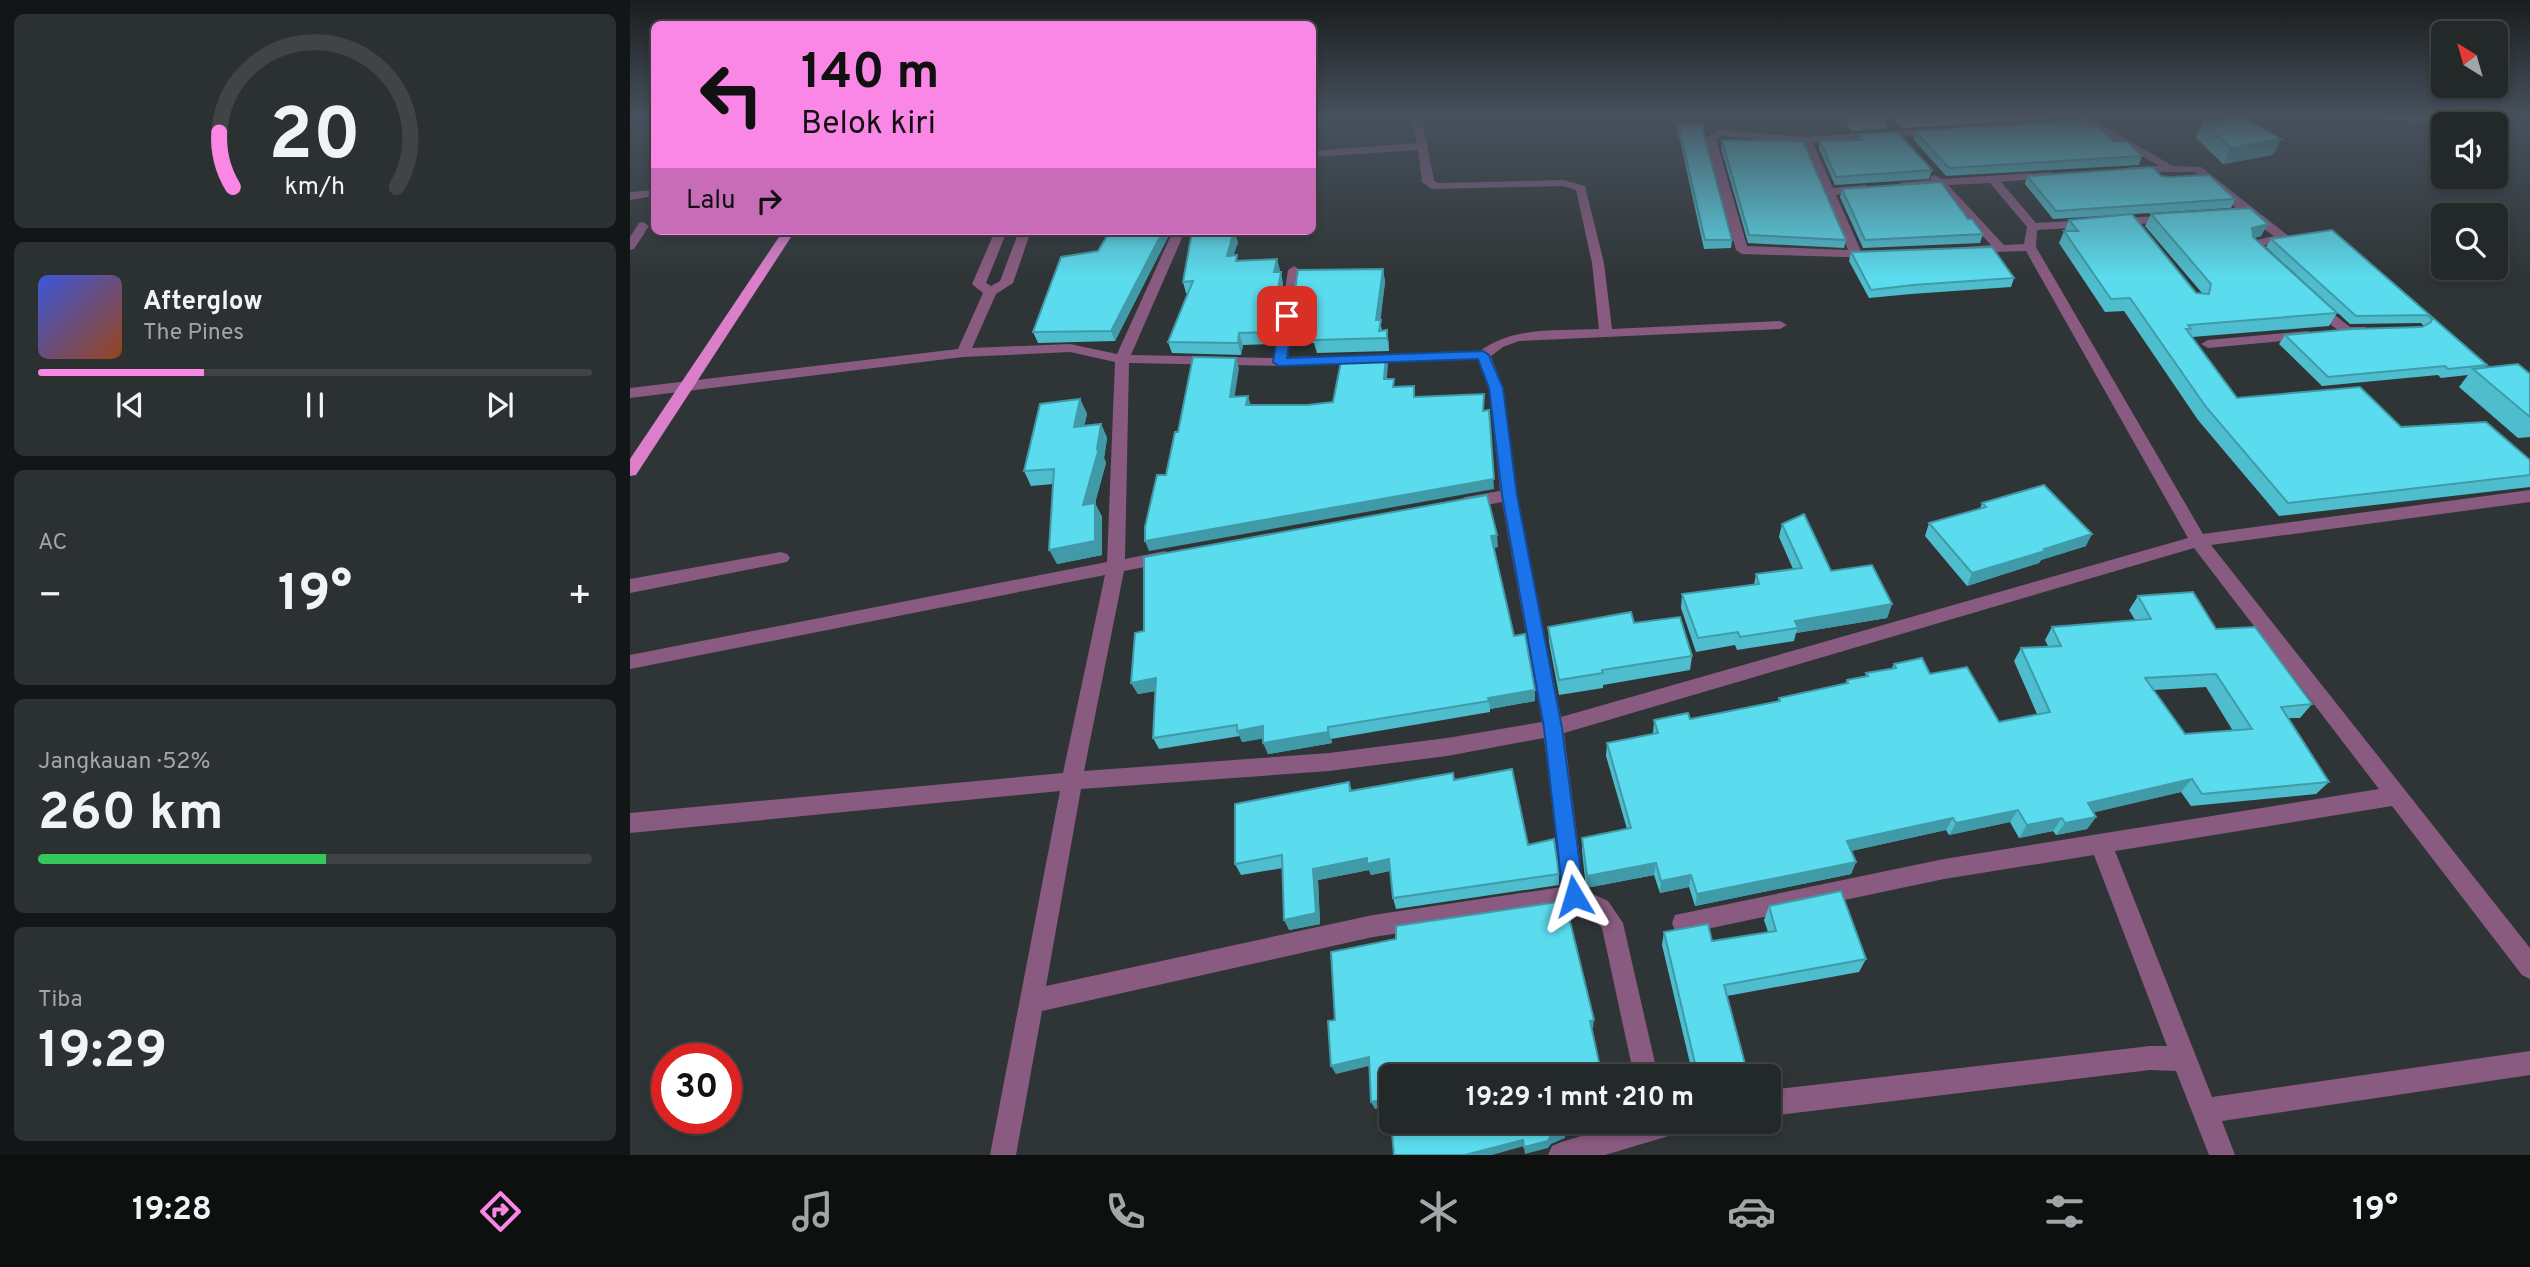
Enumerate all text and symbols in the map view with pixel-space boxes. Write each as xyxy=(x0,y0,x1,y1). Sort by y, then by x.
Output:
north arrow xyxy=(2431,21,2508,98)
map controls xyxy=(2431,21,2508,280)
text: 140 m xyxy=(801,44,940,106)
icon: left xyxy=(686,49,777,140)
text: 20 xyxy=(269,93,361,185)
text: Belok kiri xyxy=(801,105,936,145)
button: sound xyxy=(2431,112,2508,189)
text: km/h xyxy=(285,172,345,204)
icon: right xyxy=(750,182,788,220)
text: Lalu xyxy=(686,185,736,218)
button: search xyxy=(2431,203,2508,280)
text: Afterglow xyxy=(143,286,263,319)
pin xyxy=(1257,286,1317,346)
icon: arrive xyxy=(1268,297,1306,335)
text: The Pines xyxy=(143,319,244,348)
icon: previous xyxy=(111,386,149,424)
icon: pause xyxy=(296,386,334,424)
icon: next xyxy=(481,386,519,424)
text: AC xyxy=(38,529,67,558)
text: 19° xyxy=(278,563,352,629)
text: − xyxy=(38,573,63,622)
text: + xyxy=(567,573,592,622)
text: Jangkauan · 52% xyxy=(38,748,210,777)
text: 260 km xyxy=(38,782,224,848)
position arrow xyxy=(1537,859,1611,933)
text: Tiba xyxy=(38,986,83,1015)
text: 19:29 xyxy=(38,1020,167,1086)
speed limit sign: 30 xyxy=(651,1043,742,1134)
text: 19:29 · 1 mnt · 210 m xyxy=(1466,1082,1694,1115)
icon: directions xyxy=(476,1187,525,1236)
icon: music xyxy=(788,1187,837,1236)
icon: phone xyxy=(1101,1187,1150,1236)
icon: climate xyxy=(1414,1187,1463,1236)
icon: car xyxy=(1727,1187,1776,1236)
icon: filters xyxy=(2040,1187,2089,1236)
text: 19:28 xyxy=(132,1191,212,1231)
text: 19° xyxy=(2352,1191,2398,1231)

